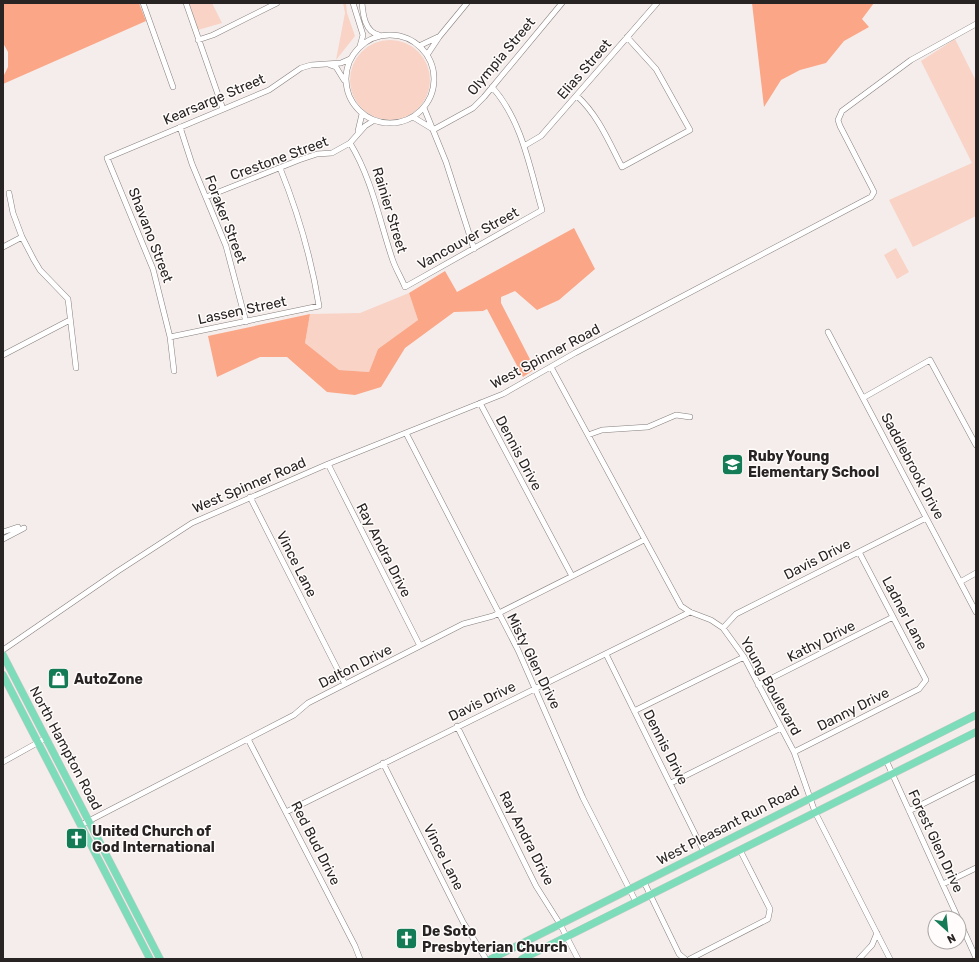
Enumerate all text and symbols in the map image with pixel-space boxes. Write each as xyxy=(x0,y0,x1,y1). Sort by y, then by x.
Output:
street label: Olympia Street xyxy=(464,14,539,99)
street label: Elias Street xyxy=(554,35,615,103)
street label: Kearsarge Street xyxy=(161,70,268,129)
street label: Crestone Street xyxy=(228,133,331,184)
street label: Rainier Street xyxy=(368,165,411,256)
street label: Foraker Street xyxy=(201,173,250,266)
street label: Shavano Street xyxy=(125,185,177,286)
street label: Vancouver Street xyxy=(415,203,522,273)
street label: Lassen Street xyxy=(196,293,288,328)
street label: West Spinner Road xyxy=(488,320,603,393)
street label: Saddlebrook Drive xyxy=(877,410,948,523)
street label: Dennis Drive xyxy=(492,413,545,494)
place label: Ruby Young Elementary School xyxy=(748,448,879,481)
school or university icon: Ruby Young Elementary School xyxy=(719,451,745,477)
street label: West Spinner Road xyxy=(190,454,309,517)
street label: Ray Andra Drive xyxy=(353,500,415,600)
street label: Vince Lane xyxy=(273,528,321,600)
street label: Davis Drive xyxy=(781,535,854,584)
street label: Ladner Lane xyxy=(878,574,931,653)
street label: Misty Glen Drive xyxy=(503,611,564,712)
street label: Kathy Drive xyxy=(784,617,858,666)
street label: Young Boulevard xyxy=(736,634,805,739)
street label: Dalton Drive xyxy=(316,641,395,692)
shop icon: AutoZone xyxy=(45,666,71,692)
place label: AutoZone xyxy=(74,671,143,688)
street label: Davis Drive xyxy=(446,678,519,725)
street label: North Hampton Road xyxy=(26,684,105,813)
street label: Danny Drive xyxy=(814,684,892,735)
street label: Dennis Drive xyxy=(639,707,692,788)
street label: West Pleasant Run Road xyxy=(654,782,802,869)
street label: Forest Glen Drive xyxy=(904,787,967,895)
street label: Ray Andra Drive xyxy=(496,788,558,888)
street label: Red Bud Drive xyxy=(287,798,344,888)
street label: Vince Lane xyxy=(420,821,468,893)
place label: United Church of God International xyxy=(92,823,215,856)
church icon: United Church of God International xyxy=(64,826,90,852)
north arrow xyxy=(927,910,967,950)
place label: De Soto Presbyterian Church xyxy=(422,923,568,956)
church icon: De Soto Presbyterian Church xyxy=(393,926,419,952)
text: N xyxy=(945,931,958,946)

